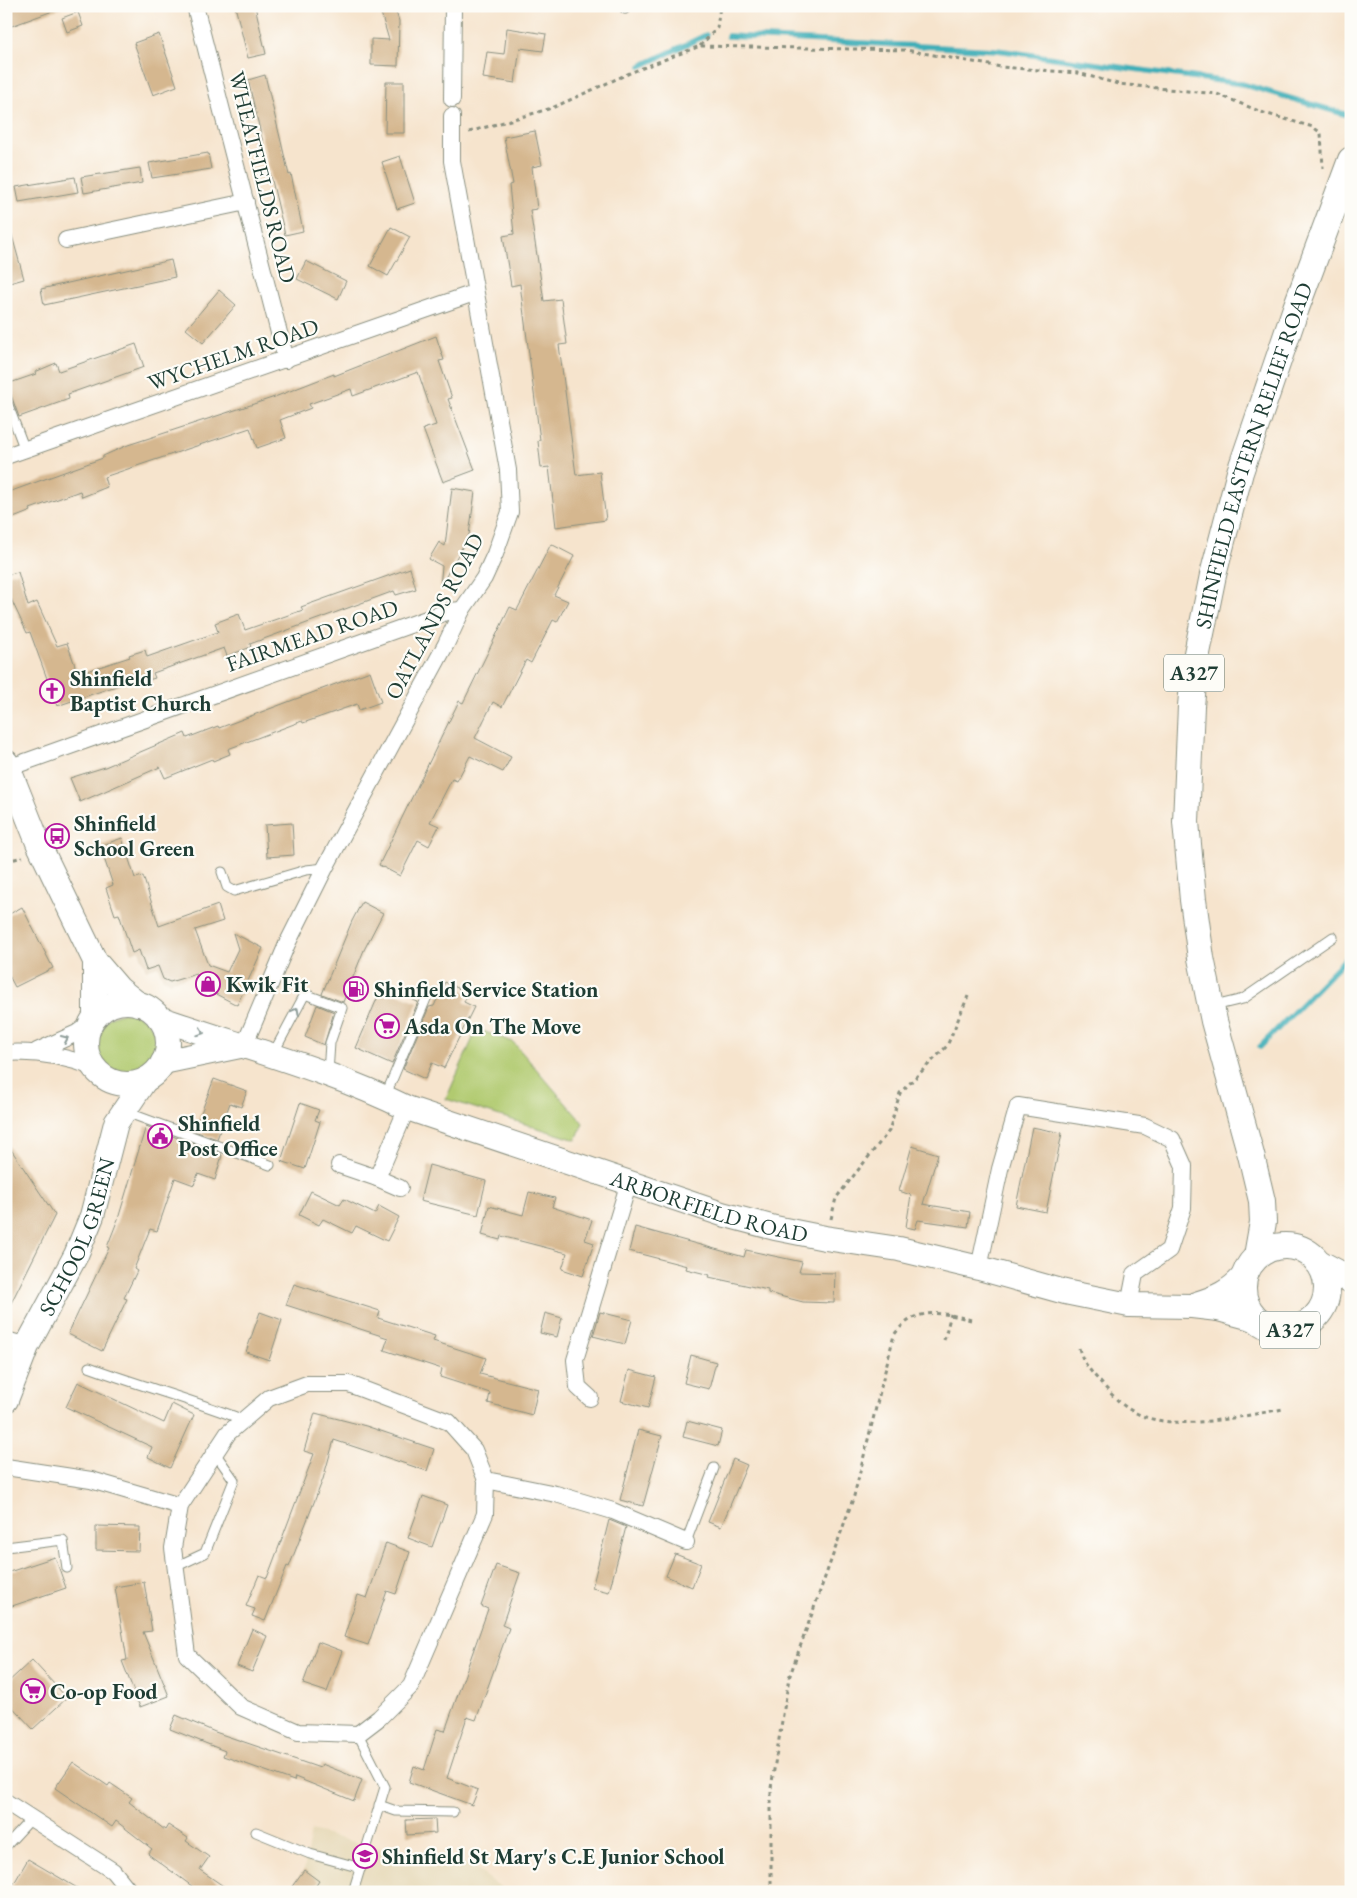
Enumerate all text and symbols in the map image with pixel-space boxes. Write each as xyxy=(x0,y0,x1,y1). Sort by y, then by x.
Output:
street label: WHEATFIELDS ROAD xyxy=(222,68,303,286)
street label: SHINFIELD EASTERN RELIEF ROAD xyxy=(1188,278,1319,631)
street label: WYCHELM ROAD xyxy=(144,312,323,397)
street label: OATLANDS ROAD xyxy=(378,528,491,704)
street label: FAIRMEAD ROAD xyxy=(222,592,402,678)
road number: A327 xyxy=(1164,654,1224,691)
place label: Shinfield Baptist Church xyxy=(70,664,212,718)
church icon: Shinfield Baptist Church xyxy=(39,678,65,704)
place label: Shinfield School Green xyxy=(74,809,195,863)
bus stop icon: Shinfield School Green xyxy=(44,823,70,849)
place label: Kwik Fit xyxy=(226,970,309,999)
shop icon: Kwik Fit xyxy=(195,971,221,997)
place label: Shinfield Service Station xyxy=(374,975,599,1004)
fuel station icon: Shinfield Service Station xyxy=(343,976,369,1002)
one-way arrow xyxy=(290,1007,300,1016)
place label: Asda On The Move xyxy=(403,1012,581,1041)
supermarket icon: Asda On The Move xyxy=(374,1013,400,1039)
one-way arrow xyxy=(197,1026,205,1036)
one-way arrow xyxy=(60,1034,69,1045)
place label: Shinfield Post Office xyxy=(178,1109,278,1163)
public building icon: Shinfield Post Office xyxy=(147,1123,173,1149)
street label: SCHOOL GREEN xyxy=(32,1154,122,1321)
street label: ARBORFIELD ROAD xyxy=(605,1163,810,1249)
road number: A327 xyxy=(1260,1312,1320,1348)
place label: Co-op Food xyxy=(50,1677,158,1706)
supermarket icon: Co-op Food xyxy=(20,1678,46,1704)
place label: Shinfield St Mary's C.E Junior School xyxy=(382,1842,725,1871)
school or university icon: Shinfield St Mary's C.E Junior School xyxy=(352,1843,378,1869)

